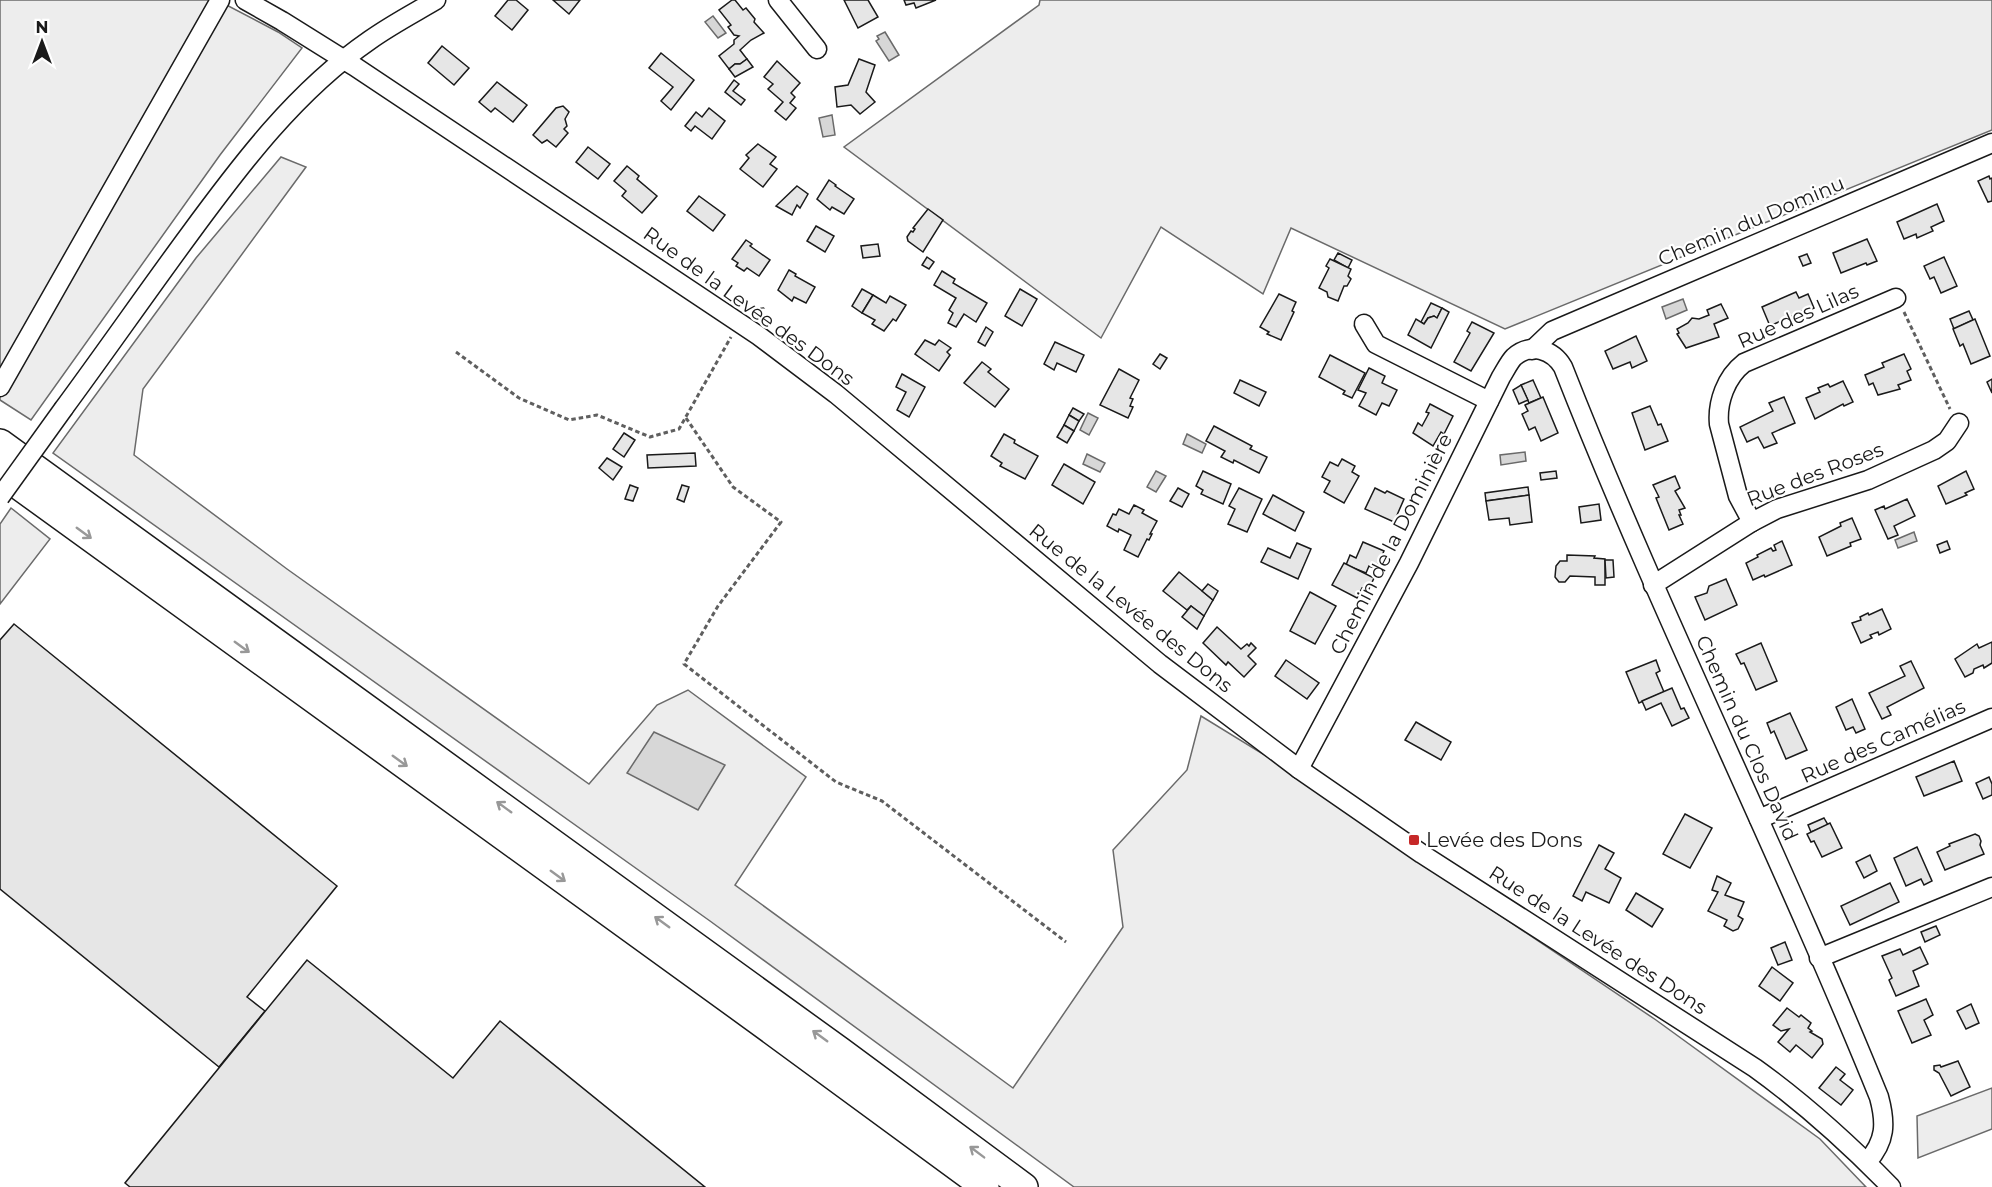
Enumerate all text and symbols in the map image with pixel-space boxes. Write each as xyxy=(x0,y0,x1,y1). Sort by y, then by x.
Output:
north arrow xyxy=(12,12,72,72)
text: N xyxy=(36,18,48,37)
street label: Chemin du Dominu xyxy=(1654,171,1848,271)
street label: Rue de la Levée des Dons xyxy=(639,221,859,391)
street label: Rue des Lilas xyxy=(1734,279,1862,353)
street label: Chemin de la Dominière xyxy=(1325,429,1457,659)
street label: Rue des Roses xyxy=(1743,437,1887,511)
street label: Rue de la Levée des Dons xyxy=(1024,518,1238,698)
one-way arrow xyxy=(76,527,92,539)
street label: Chemin du Clos David xyxy=(1691,632,1803,844)
one-way arrow xyxy=(234,641,250,653)
street label: Rue des Camélias xyxy=(1797,694,1969,788)
one-way arrow xyxy=(392,755,408,767)
one-way arrow xyxy=(497,801,513,814)
place label: Levée des Dons xyxy=(1426,828,1583,852)
marker: Levée des Dons xyxy=(1407,833,1421,847)
street label: Rue de la Levée des Dons xyxy=(1485,861,1712,1020)
one-way arrow xyxy=(550,869,566,882)
one-way arrow xyxy=(655,916,671,928)
one-way arrow xyxy=(813,1030,829,1042)
one-way arrow xyxy=(969,1146,985,1158)

